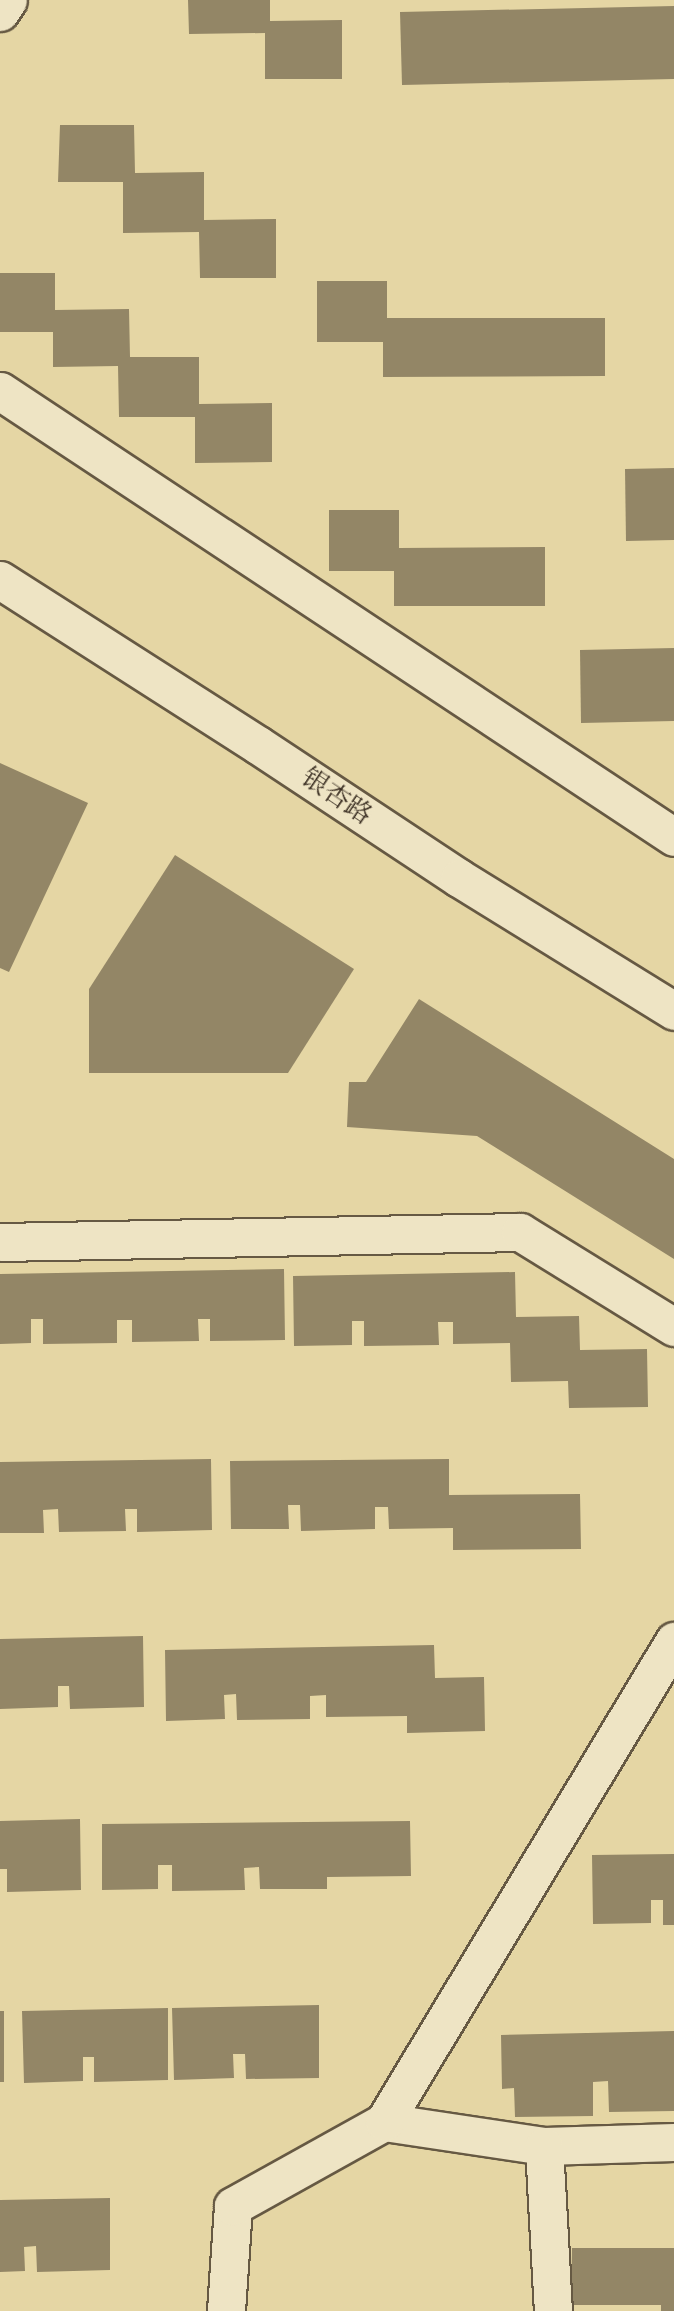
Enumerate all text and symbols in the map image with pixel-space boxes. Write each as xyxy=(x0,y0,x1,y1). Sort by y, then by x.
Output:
street label: 银杏路 xyxy=(295,762,377,832)

